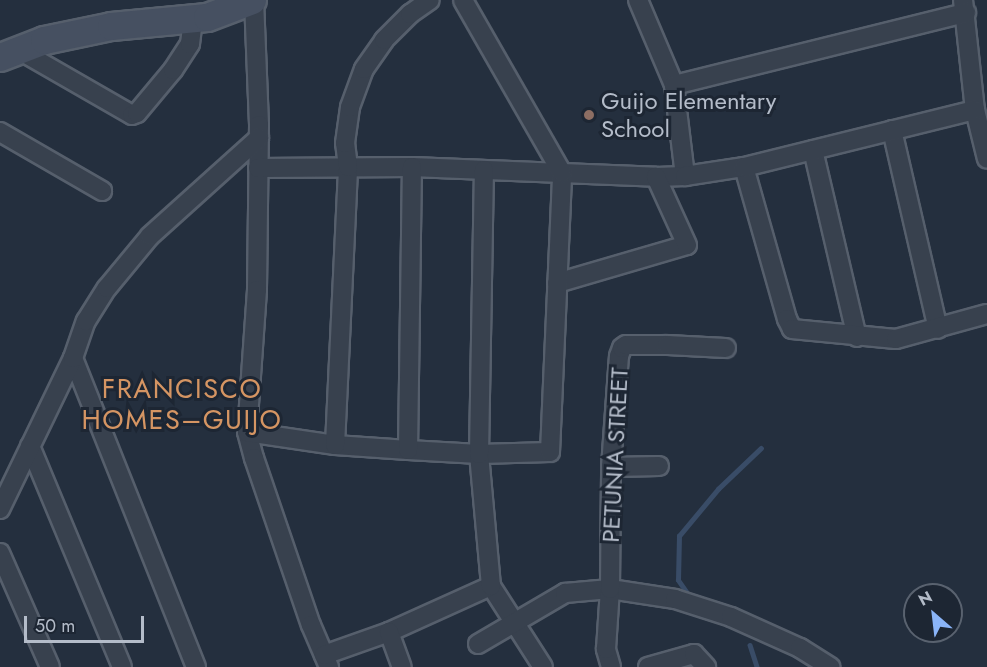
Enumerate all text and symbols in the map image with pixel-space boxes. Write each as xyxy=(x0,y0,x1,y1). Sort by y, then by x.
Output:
place label: Guijo Elementary School xyxy=(601,87,776,143)
marker: Guijo Elementary School xyxy=(582,108,596,122)
street label: PETUNIA STREET xyxy=(596,367,634,543)
district label: FRANCISCO HOMES–GUIJO xyxy=(82,372,282,435)
north arrow xyxy=(903,583,963,643)
text: N xyxy=(914,585,936,612)
scale bar xyxy=(27,604,147,642)
text: 50 m xyxy=(35,613,75,639)

